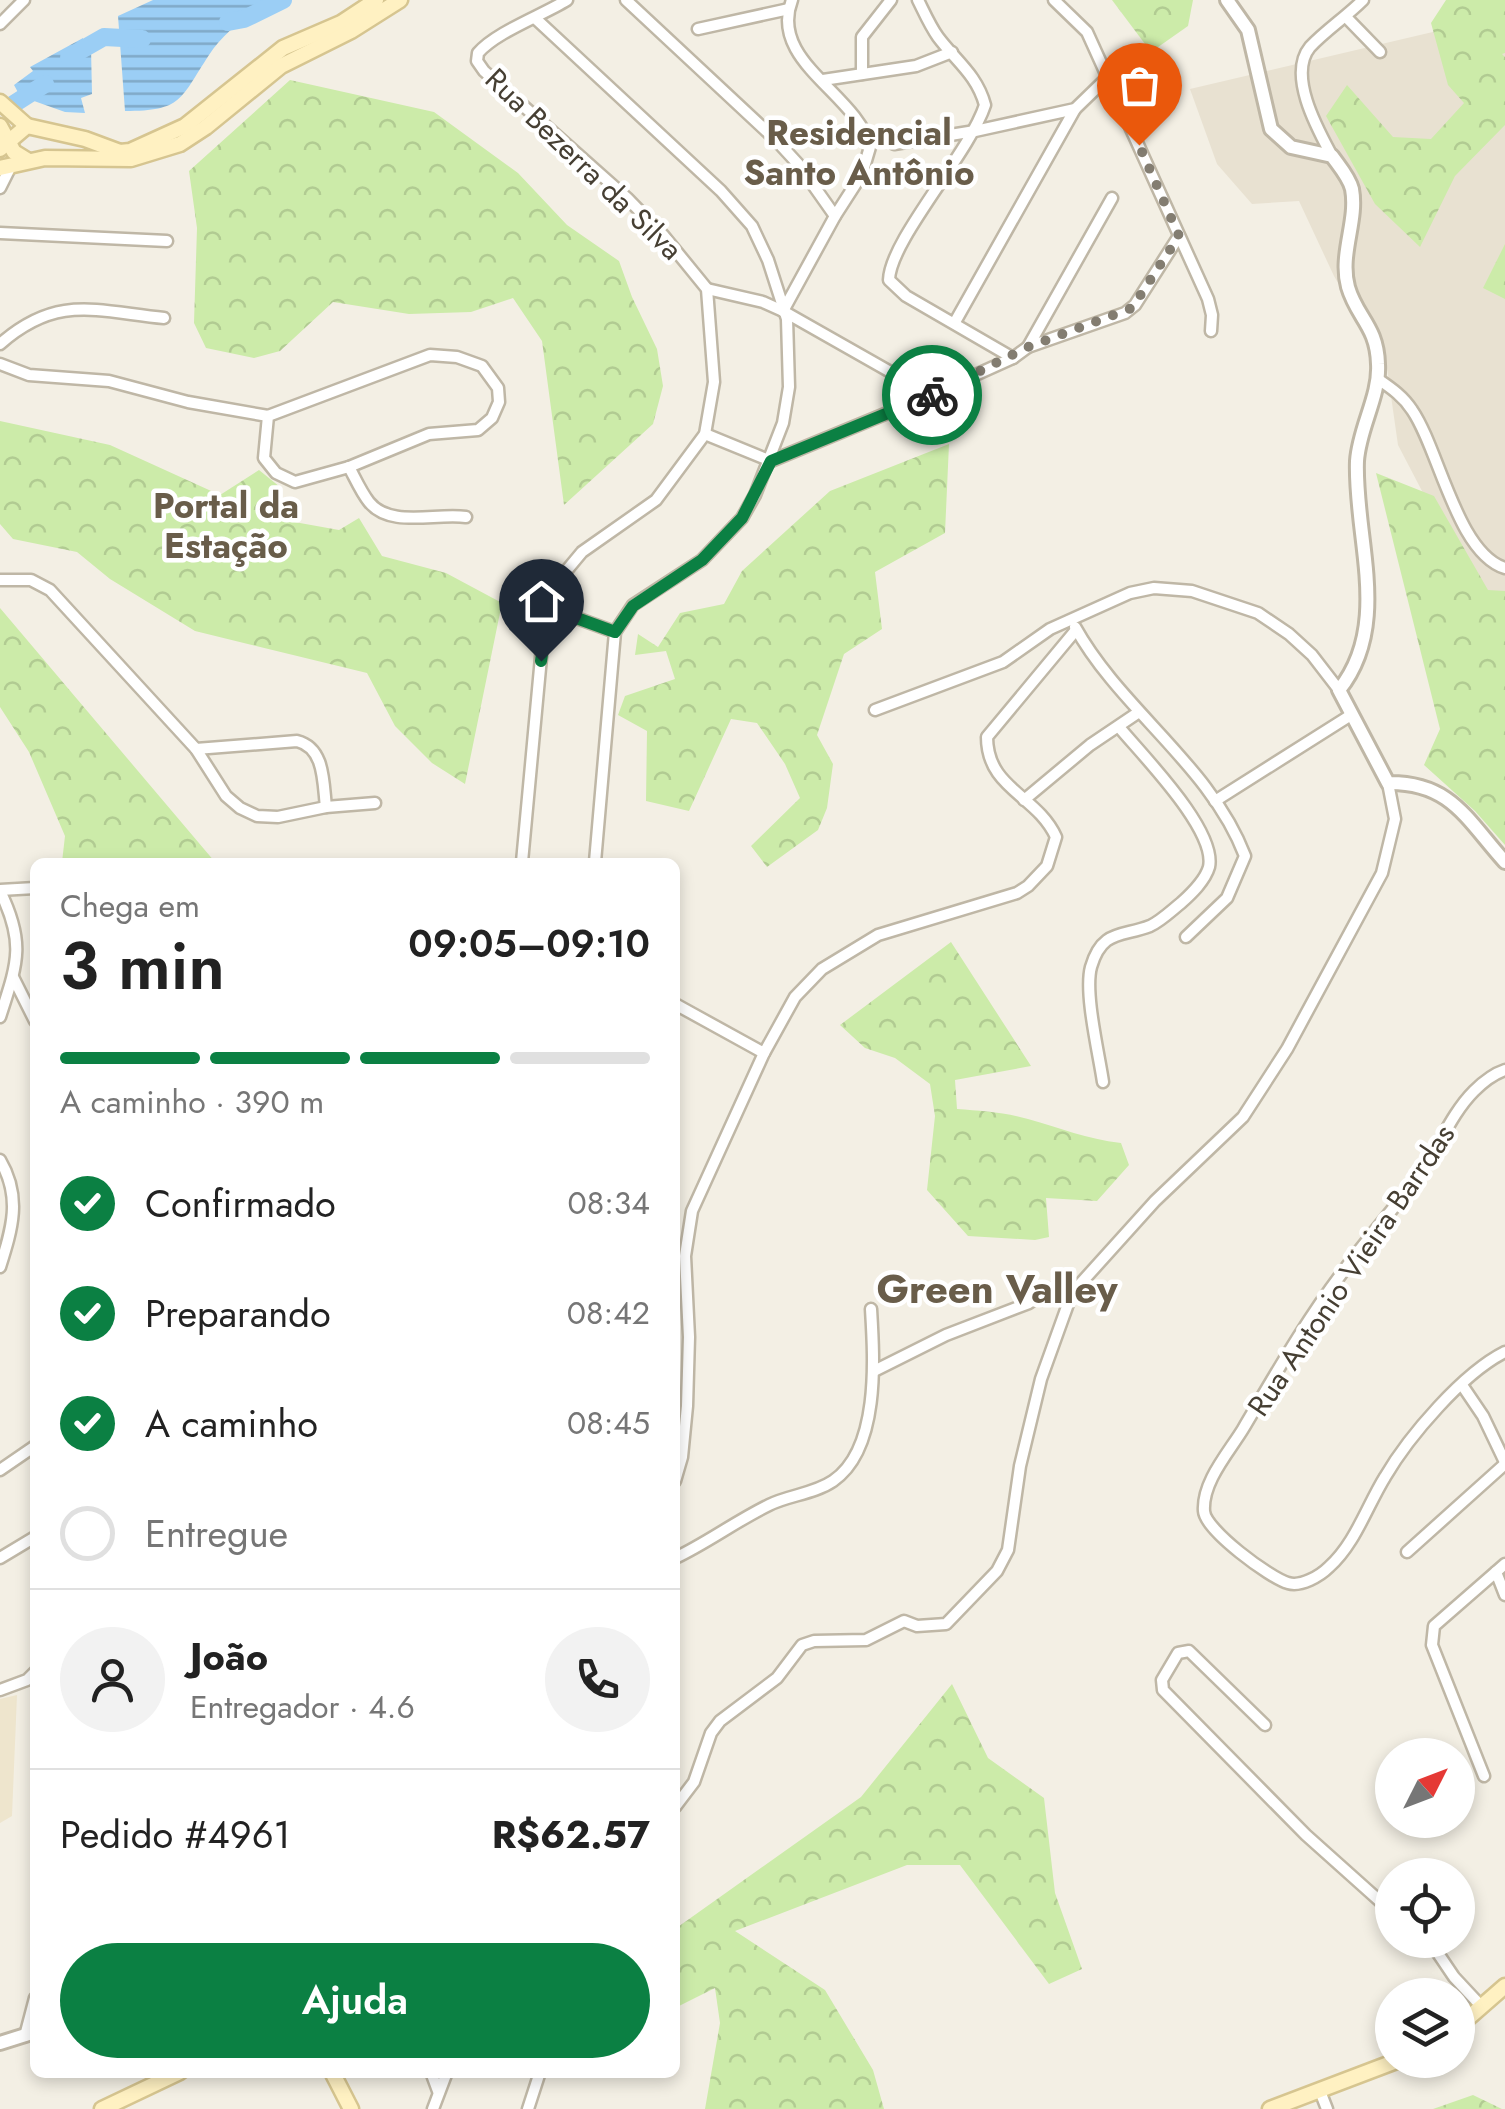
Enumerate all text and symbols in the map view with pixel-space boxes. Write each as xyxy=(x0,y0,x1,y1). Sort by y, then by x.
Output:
pin xyxy=(1097,43,1182,146)
street label: Rua Bezerra da Silva xyxy=(476,58,692,270)
icon: bag xyxy=(1112,58,1167,113)
district label: Residencial Santo Antônio xyxy=(743,108,975,198)
courier xyxy=(882,345,982,445)
icon: bike xyxy=(905,368,960,423)
district label: Portal da Estação xyxy=(153,481,299,571)
pin xyxy=(499,559,584,662)
icon: home xyxy=(514,574,569,629)
text: Chega em xyxy=(60,883,200,929)
text: 09:05–09:10 xyxy=(408,916,650,971)
text: 3 min xyxy=(60,919,225,1013)
text: A caminho · 390 m xyxy=(60,1079,324,1125)
street label: Rua Antonio Vieira Barrdas xyxy=(1237,1115,1465,1425)
icon: check xyxy=(60,1176,115,1231)
text: Confirmado xyxy=(145,1176,336,1231)
text: 08:34 xyxy=(568,1180,650,1226)
district label: Green Valley xyxy=(877,1260,1119,1318)
icon: check xyxy=(60,1286,115,1341)
text: Preparando xyxy=(145,1286,331,1341)
text: 08:42 xyxy=(567,1290,650,1336)
icon: check xyxy=(60,1396,115,1451)
text: A caminho xyxy=(145,1396,318,1451)
text: 08:45 xyxy=(567,1400,650,1446)
text: Entregue xyxy=(145,1506,288,1561)
button: person xyxy=(60,1627,165,1732)
button: phone xyxy=(545,1627,650,1732)
text: João xyxy=(190,1629,268,1684)
text: Entregador · 4.6 xyxy=(190,1684,415,1730)
north arrow xyxy=(1375,1738,1475,1838)
map controls xyxy=(1375,1738,1475,2078)
text: Pedido #4961 xyxy=(60,1807,291,1862)
text: R$62.57 xyxy=(492,1807,650,1862)
button: locate xyxy=(1375,1858,1475,1958)
button: Ajuda xyxy=(60,1943,650,2058)
button: layers xyxy=(1375,1978,1475,2078)

